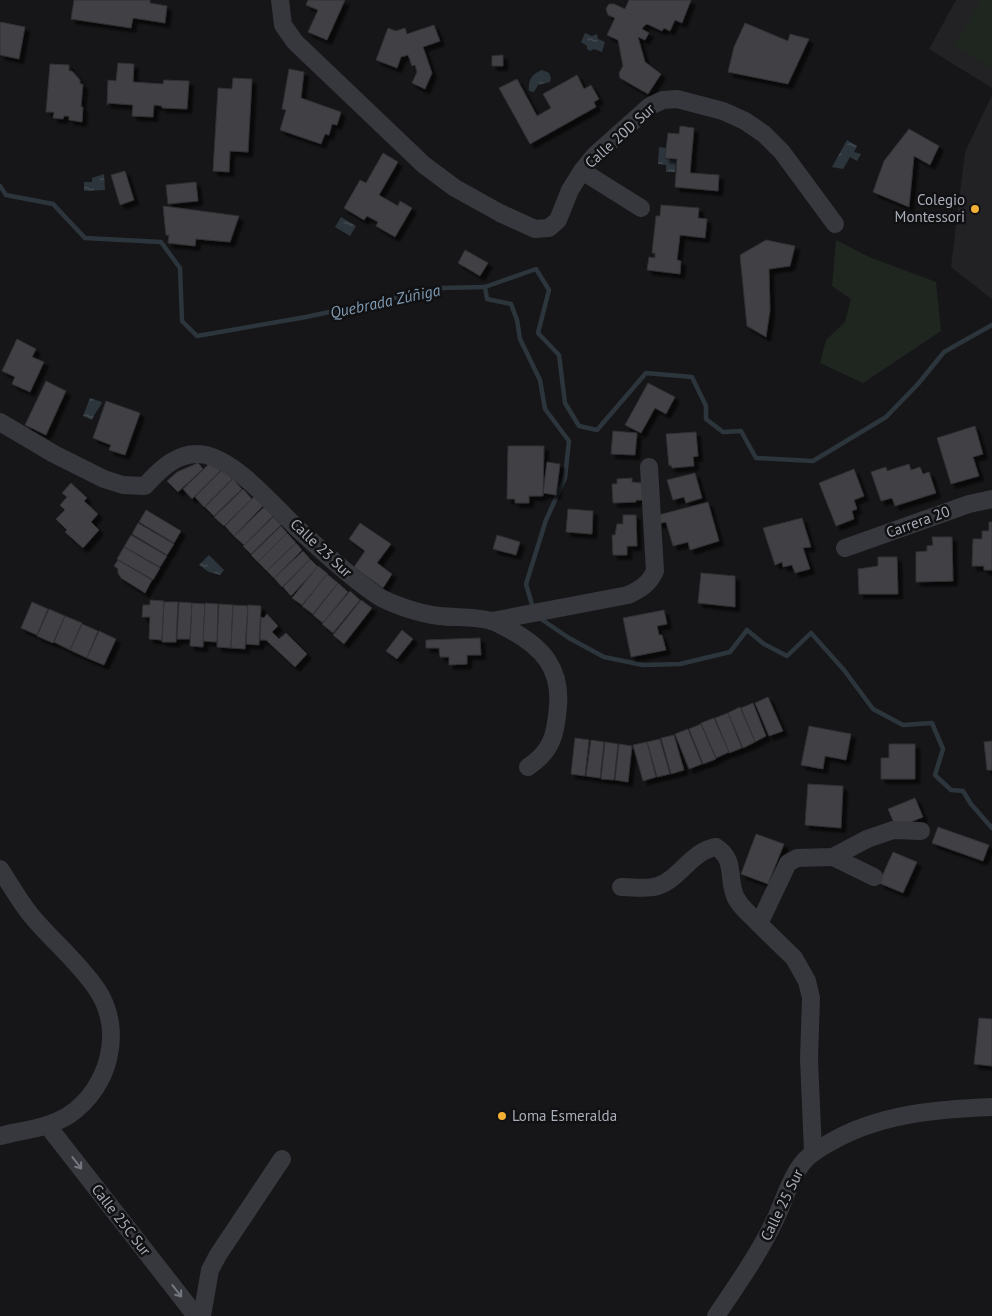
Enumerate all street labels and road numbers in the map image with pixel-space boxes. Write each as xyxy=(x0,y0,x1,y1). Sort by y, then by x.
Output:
street label: Calle 20D Sur xyxy=(581,99,659,172)
street label: Carrera 20 xyxy=(883,501,952,542)
street label: Calle 23 Sur xyxy=(286,514,356,581)
street label: Calle 25 Sur xyxy=(756,1166,807,1244)
street label: Calle 25C Sur xyxy=(88,1180,155,1259)

